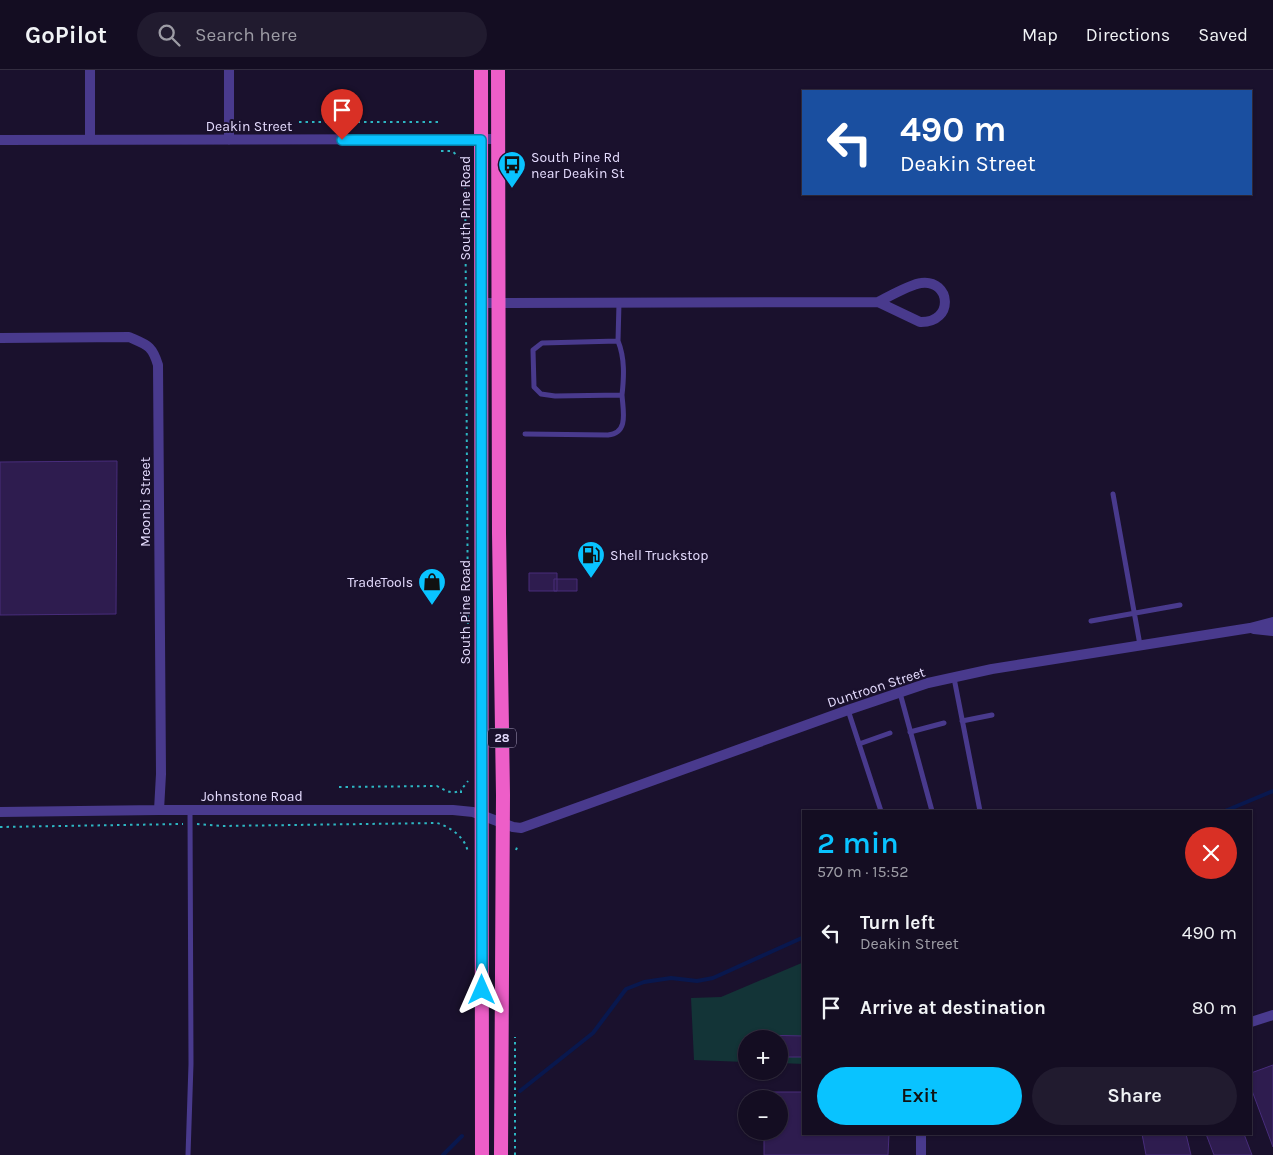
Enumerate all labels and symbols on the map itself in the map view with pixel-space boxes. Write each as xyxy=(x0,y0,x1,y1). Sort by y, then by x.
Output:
pin xyxy=(321,89,363,140)
street label: Deakin Street xyxy=(206,118,292,135)
place label: South Pine Rd near Deakin St xyxy=(531,149,624,182)
bus stop icon: South Pine Rd near Deakin St xyxy=(497,150,527,189)
street label: South Pine Road xyxy=(457,156,474,260)
street label: Moonbi Street xyxy=(137,457,154,547)
fuel station icon: Shell Truckstop xyxy=(576,540,606,579)
place label: Shell Truckstop xyxy=(610,547,708,564)
street label: South Pine Road xyxy=(457,560,474,664)
shop icon: TradeTools xyxy=(417,567,447,606)
place label: TradeTools xyxy=(347,574,413,591)
street label: Duntroon Street xyxy=(825,664,927,711)
road number: 28 xyxy=(488,728,516,748)
street label: Johnstone Road xyxy=(201,788,303,805)
position arrow xyxy=(455,963,507,1015)

